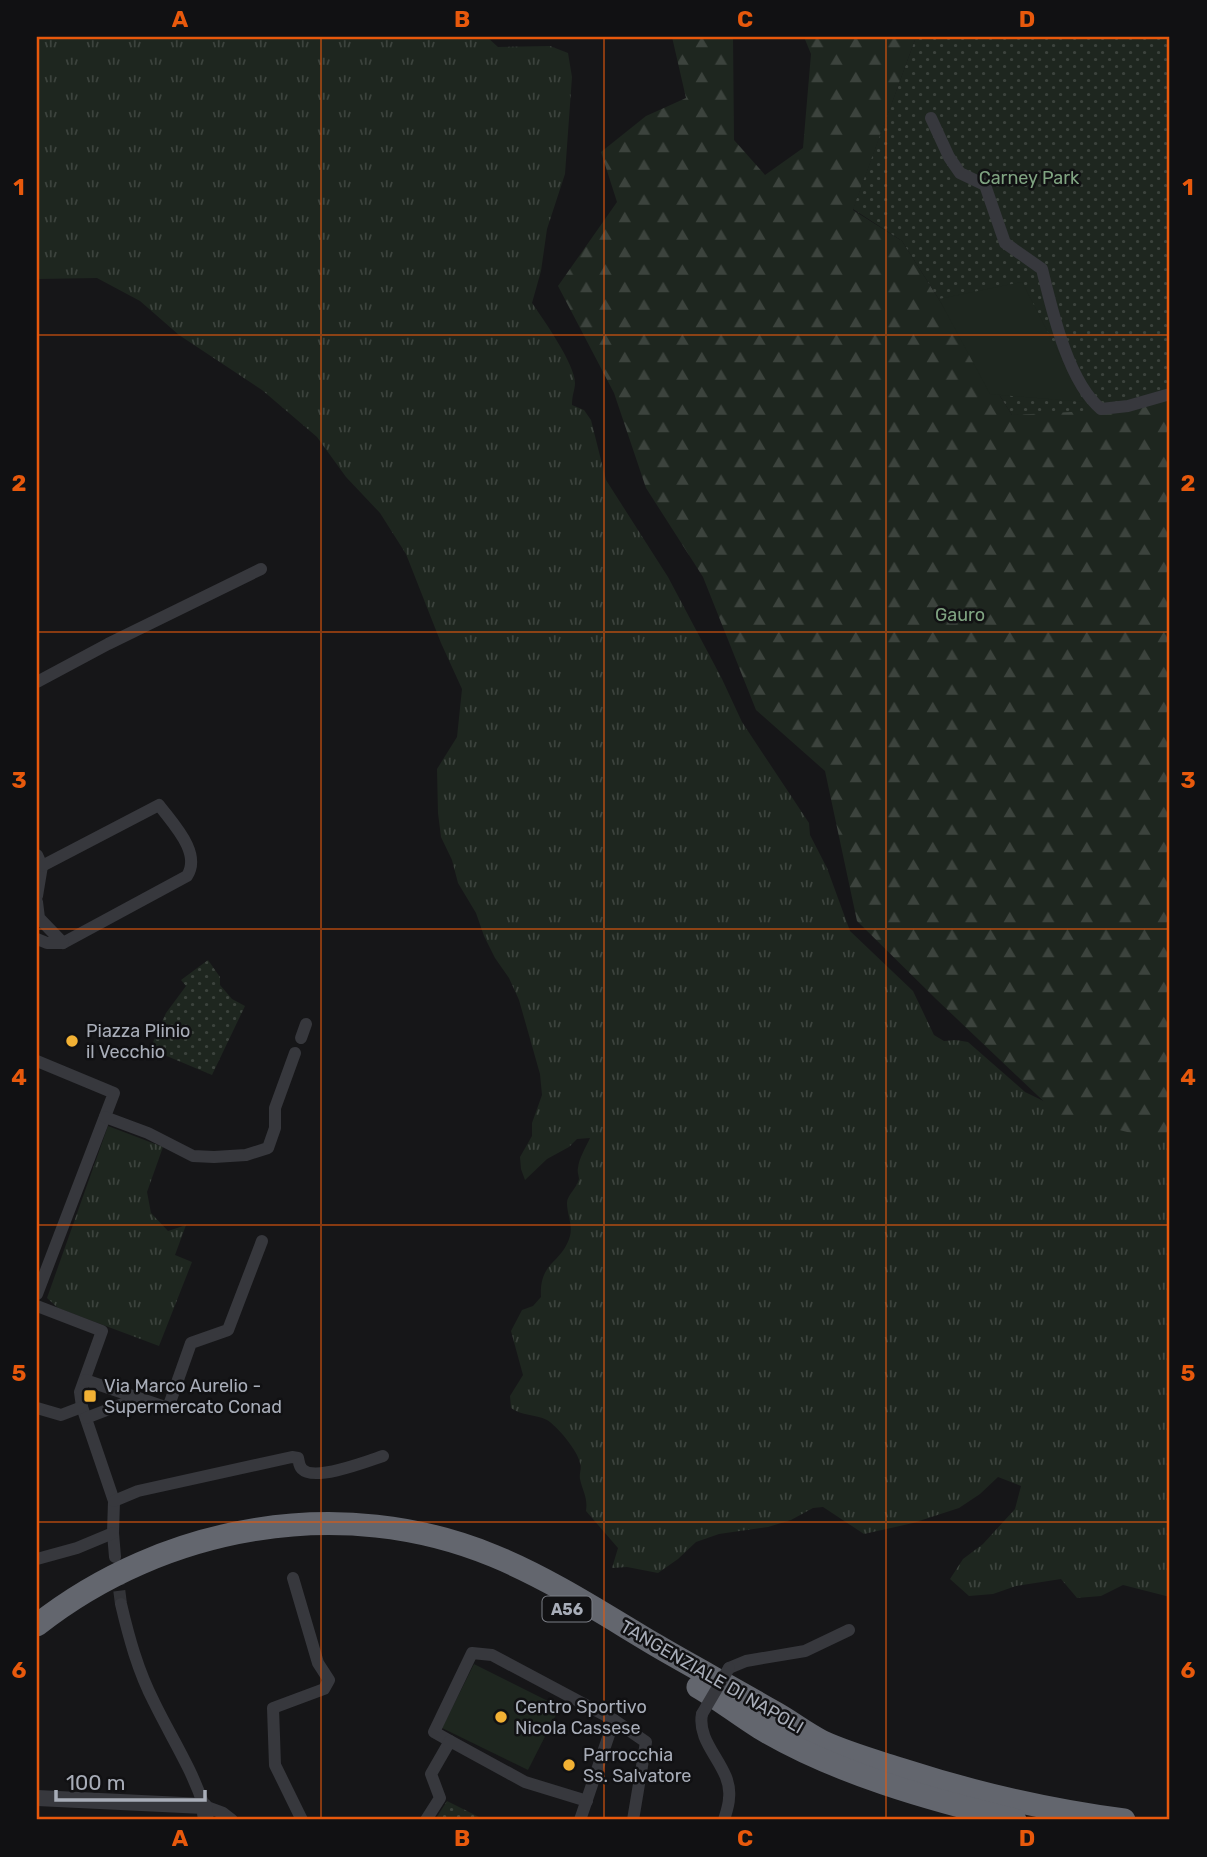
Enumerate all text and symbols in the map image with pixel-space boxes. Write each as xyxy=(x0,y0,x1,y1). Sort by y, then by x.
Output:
text: A xyxy=(172,5,189,33)
text: B xyxy=(454,5,470,33)
text: C xyxy=(737,5,753,33)
text: D xyxy=(1019,5,1035,33)
park label: Carney Park xyxy=(979,167,1080,189)
text: 1 xyxy=(13,173,25,201)
text: 1 xyxy=(1182,173,1194,201)
text: 2 xyxy=(12,469,26,497)
text: 2 xyxy=(1181,469,1195,497)
park label: Gauro xyxy=(935,604,985,626)
text: 3 xyxy=(11,766,27,794)
text: 3 xyxy=(1180,766,1196,794)
place label: Piazza Plinio il Vecchio xyxy=(86,1020,190,1063)
marker: Piazza Plinio il Vecchio xyxy=(64,1033,80,1049)
text: 4 xyxy=(11,1063,27,1091)
text: 4 xyxy=(1180,1063,1196,1091)
text: 5 xyxy=(12,1359,27,1387)
text: 5 xyxy=(1181,1359,1196,1387)
place label: Via Marco Aurelio - Supermercato Conad xyxy=(104,1375,282,1418)
marker: Via Marco Aurelio - Supermercato Conad xyxy=(82,1388,98,1404)
road number: A56 xyxy=(542,1596,592,1622)
street label: TANGENZIALE DI NAPOLI xyxy=(617,1616,807,1738)
text: 6 xyxy=(12,1656,27,1684)
text: 6 xyxy=(1181,1656,1196,1684)
place label: Centro Sportivo Nicola Cassese xyxy=(515,1696,647,1739)
marker: Centro Sportivo Nicola Cassese xyxy=(493,1709,509,1725)
place label: Parrocchia Ss. Salvatore xyxy=(583,1744,691,1787)
marker: Parrocchia Ss. Salvatore xyxy=(561,1757,577,1773)
scale bar xyxy=(56,1759,205,1803)
text: 100 m xyxy=(66,1770,125,1795)
text: A xyxy=(172,1824,189,1852)
text: B xyxy=(454,1824,470,1852)
text: C xyxy=(737,1824,753,1852)
text: D xyxy=(1019,1824,1035,1852)

